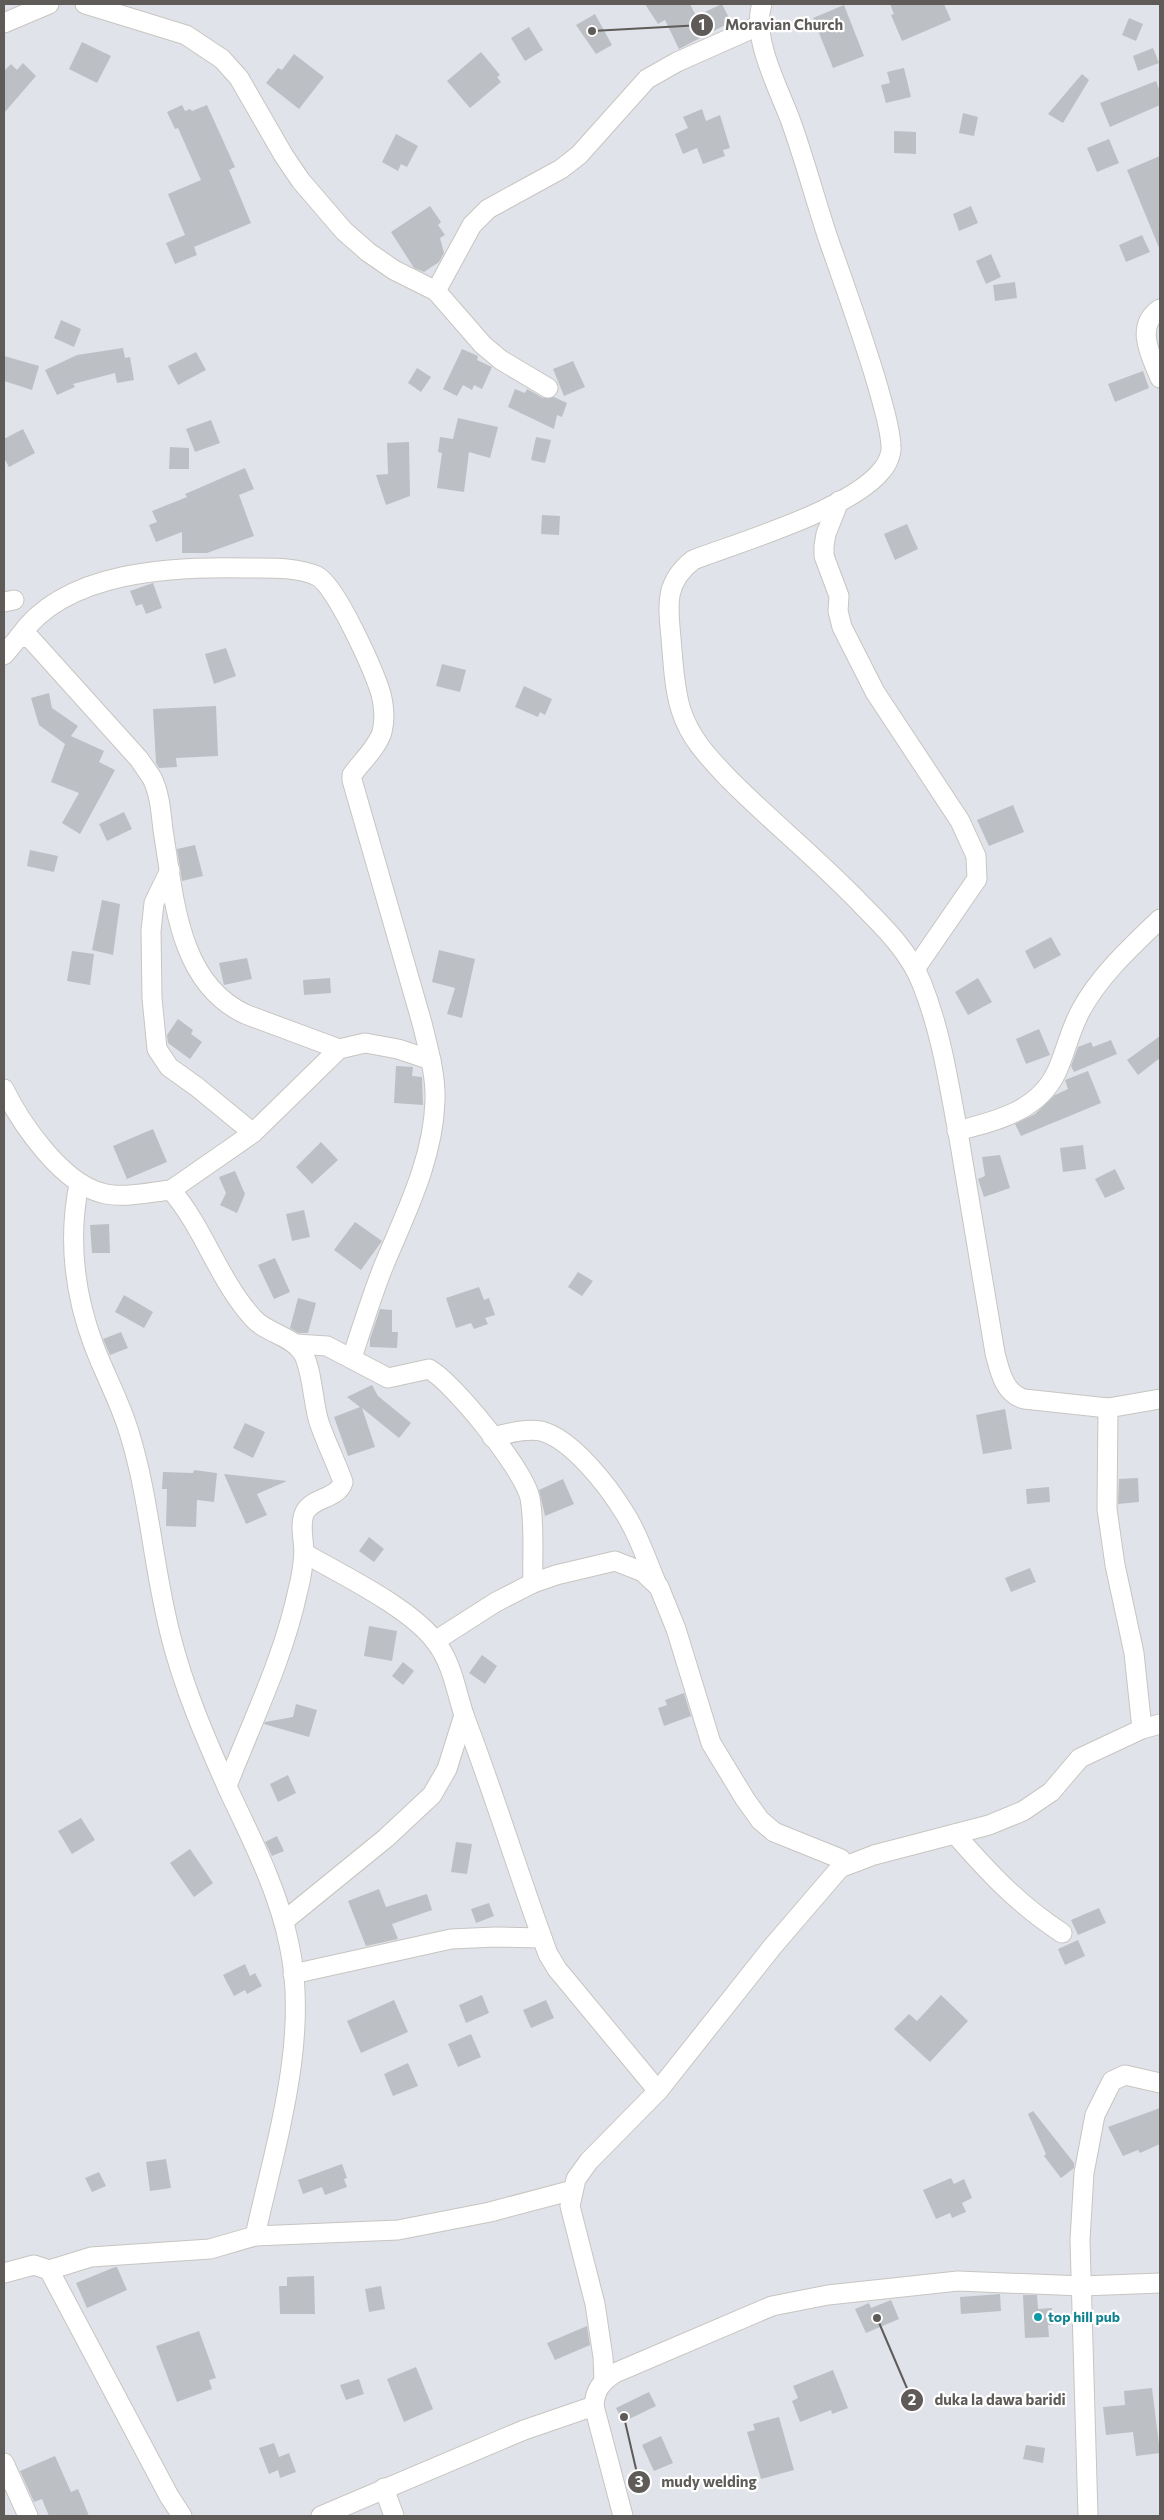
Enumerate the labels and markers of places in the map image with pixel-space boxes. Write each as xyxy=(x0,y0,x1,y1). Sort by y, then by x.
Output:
callout: Moravian Church xyxy=(690,10,853,40)
place label: top hill pub xyxy=(1048,2308,1120,2325)
marker: top hill pub xyxy=(1032,2311,1044,2323)
callout: duka la dawa baridi xyxy=(900,2385,1076,2415)
callout: mudy welding xyxy=(626,2467,767,2497)

